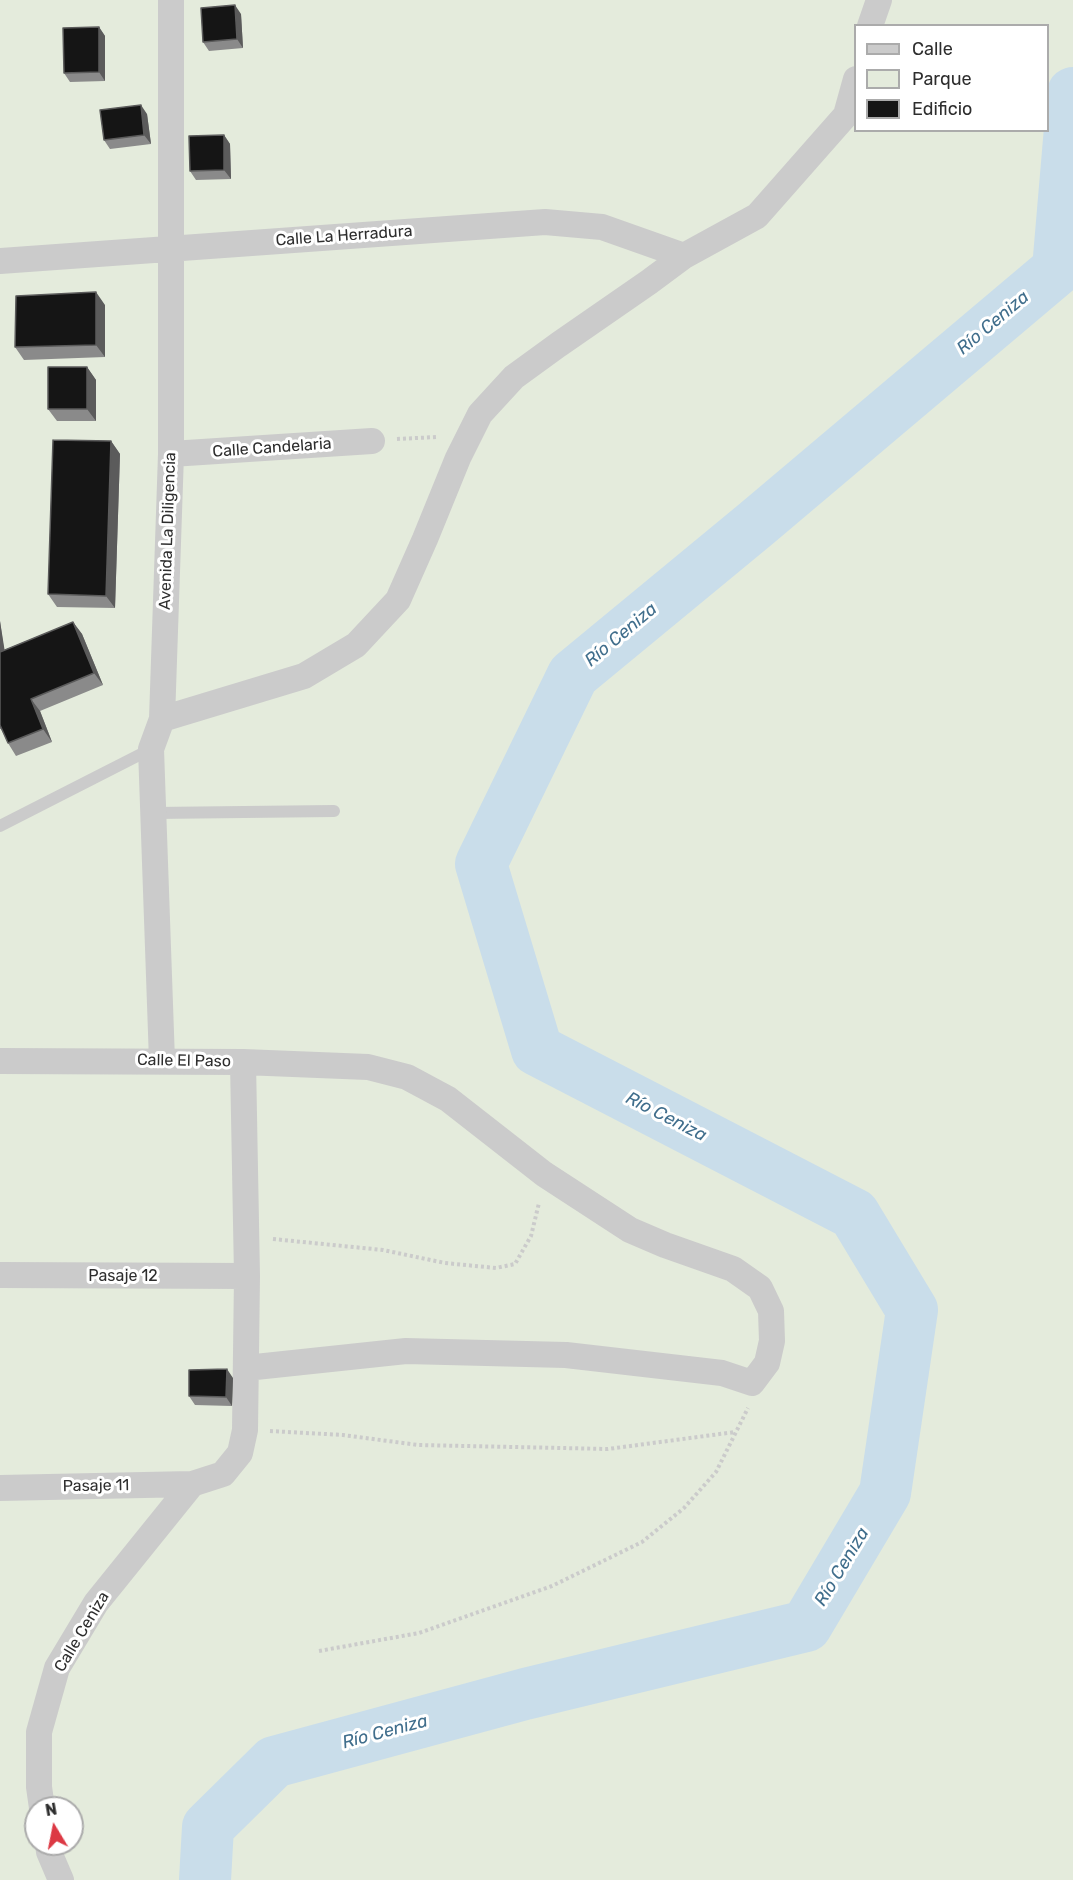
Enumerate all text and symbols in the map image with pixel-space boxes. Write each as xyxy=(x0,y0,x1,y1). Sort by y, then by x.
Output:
legend xyxy=(854,24,1049,132)
text: Calle xyxy=(912,38,953,60)
text: Parque xyxy=(912,68,972,90)
text: Edificio xyxy=(912,98,972,120)
street label: Calle La Herradura xyxy=(275,222,413,250)
water label: Río Ceniza xyxy=(952,286,1034,360)
street label: Calle Candelaria xyxy=(212,434,332,462)
street label: Avenida La Diligencia xyxy=(156,452,180,610)
water label: Río Ceniza xyxy=(580,598,662,672)
street label: Calle El Paso xyxy=(137,1051,231,1071)
water label: Río Ceniza xyxy=(622,1087,710,1147)
street label: Pasaje 12 xyxy=(88,1266,158,1286)
street label: Pasaje 11 xyxy=(62,1476,130,1496)
water label: Río Ceniza xyxy=(810,1524,874,1610)
street label: Calle Ceniza xyxy=(51,1588,113,1676)
water label: Río Ceniza xyxy=(340,1710,430,1754)
north arrow xyxy=(24,1796,84,1856)
text: N xyxy=(44,1799,58,1820)

